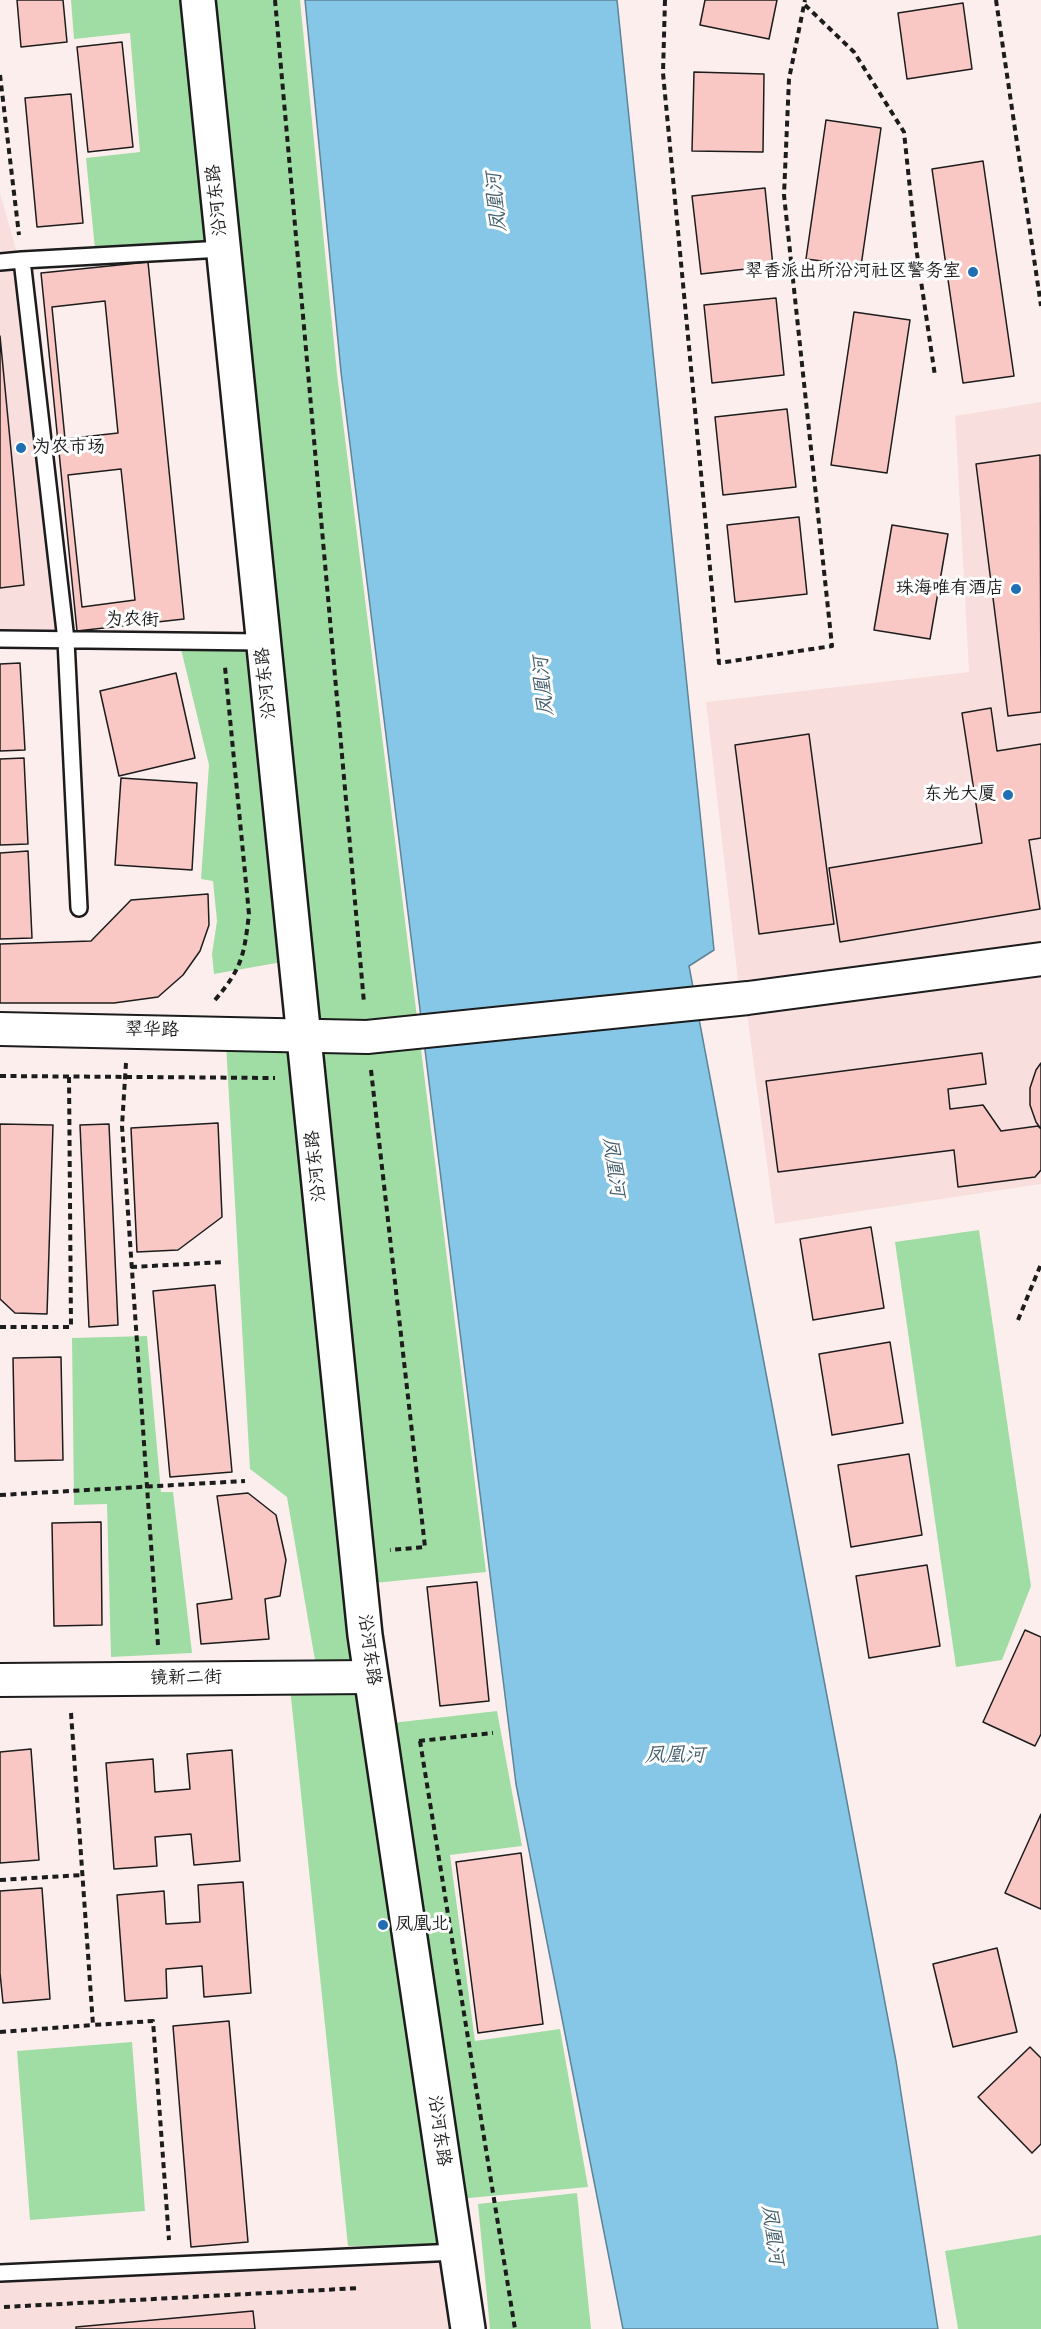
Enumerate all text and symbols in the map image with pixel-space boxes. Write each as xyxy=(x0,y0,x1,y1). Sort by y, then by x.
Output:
street label: 沿河东路 xyxy=(203,163,233,237)
water label: 凤凰河 xyxy=(483,171,513,233)
place label: 翠香派出所沿河社区警务室 xyxy=(745,261,961,283)
marker: 翠香派出所沿河社区警务室 xyxy=(966,265,980,279)
place label: 为农市场 xyxy=(33,437,105,459)
marker: 为农市场 xyxy=(14,441,28,455)
place label: 珠海唯有酒店 xyxy=(896,578,1004,600)
marker: 珠海唯有酒店 xyxy=(1009,582,1023,596)
street label: 为农街 xyxy=(105,610,159,632)
street label: 沿河东路 xyxy=(252,646,282,720)
water label: 凤凰河 xyxy=(530,655,560,717)
place label: 东光大厦 xyxy=(924,784,996,806)
marker: 东光大厦 xyxy=(1001,788,1015,802)
street label: 翠华路 xyxy=(125,1020,179,1042)
street label: 沿河东路 xyxy=(302,1129,332,1203)
water label: 凤凰河 xyxy=(596,1136,628,1198)
street label: 沿河东路 xyxy=(352,1613,384,1687)
street label: 镜新二街 xyxy=(150,1668,222,1690)
water label: 凤凰河 xyxy=(645,1745,705,1769)
place label: 凤凰北 xyxy=(395,1914,449,1936)
marker: 凤凰北 xyxy=(376,1918,390,1932)
street label: 沿河东路 xyxy=(422,2094,454,2168)
water label: 凤凰河 xyxy=(755,2204,787,2266)

